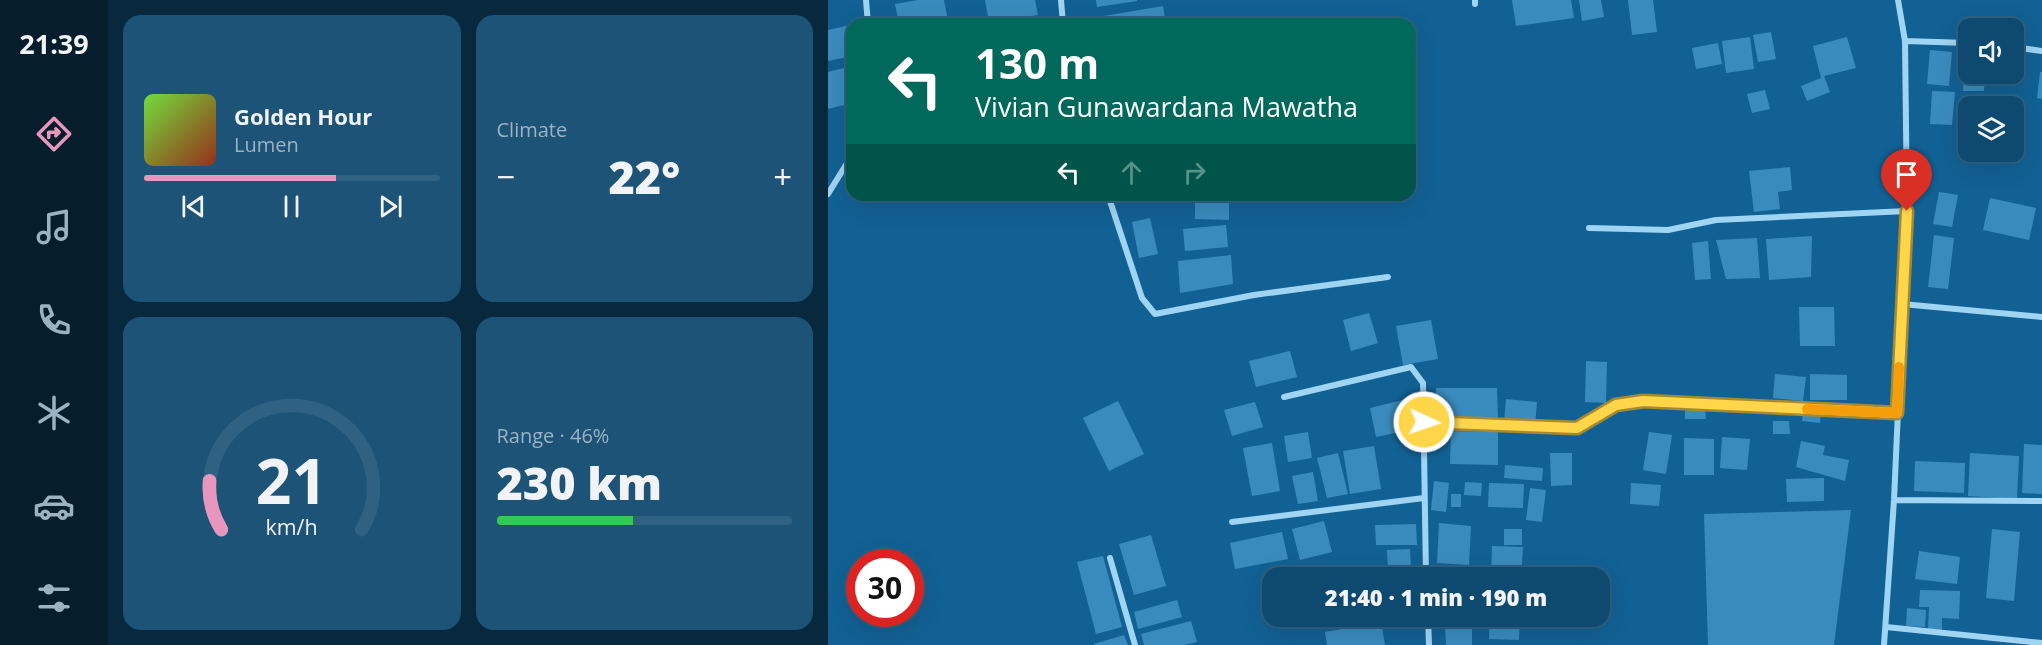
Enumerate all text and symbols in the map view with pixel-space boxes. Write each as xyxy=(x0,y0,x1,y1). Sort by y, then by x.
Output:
map controls xyxy=(1958,18,2024,162)
button: sound xyxy=(1958,18,2024,84)
text: 21:39 xyxy=(19,25,89,62)
text: 130 m xyxy=(975,34,1099,91)
icon: left xyxy=(876,42,954,120)
text: Vivian Gunawardana Mawatha xyxy=(975,88,1358,125)
button: layers xyxy=(1958,96,2024,162)
text: Golden Hour xyxy=(234,101,372,131)
icon: directions xyxy=(33,113,75,155)
text: Climate xyxy=(497,116,567,143)
text: Lumen xyxy=(234,131,299,158)
text: 22° xyxy=(608,146,680,207)
pin xyxy=(1881,149,1932,211)
text: − xyxy=(497,154,515,199)
text: + xyxy=(773,154,792,199)
icon: left xyxy=(1052,156,1085,189)
icon: ahead xyxy=(1115,156,1148,189)
icon: right xyxy=(1178,156,1211,189)
icon: arrive xyxy=(1890,158,1923,191)
icon: previous xyxy=(177,190,210,223)
icon: pause xyxy=(275,190,308,223)
icon: next xyxy=(374,190,407,223)
icon: music xyxy=(33,206,75,248)
icon: phone xyxy=(33,299,75,341)
position arrow xyxy=(1392,390,1456,454)
icon: climate xyxy=(33,392,75,434)
text: Range · 46% xyxy=(497,422,609,449)
text: 21 xyxy=(256,437,327,522)
text: 230 km xyxy=(497,452,662,513)
icon: car xyxy=(33,485,75,527)
text: km/h xyxy=(266,513,318,542)
speed limit sign: 30 xyxy=(846,549,924,627)
icon: filters xyxy=(33,577,75,619)
text: 21:40 · 1 min · 190 m xyxy=(1325,582,1547,612)

